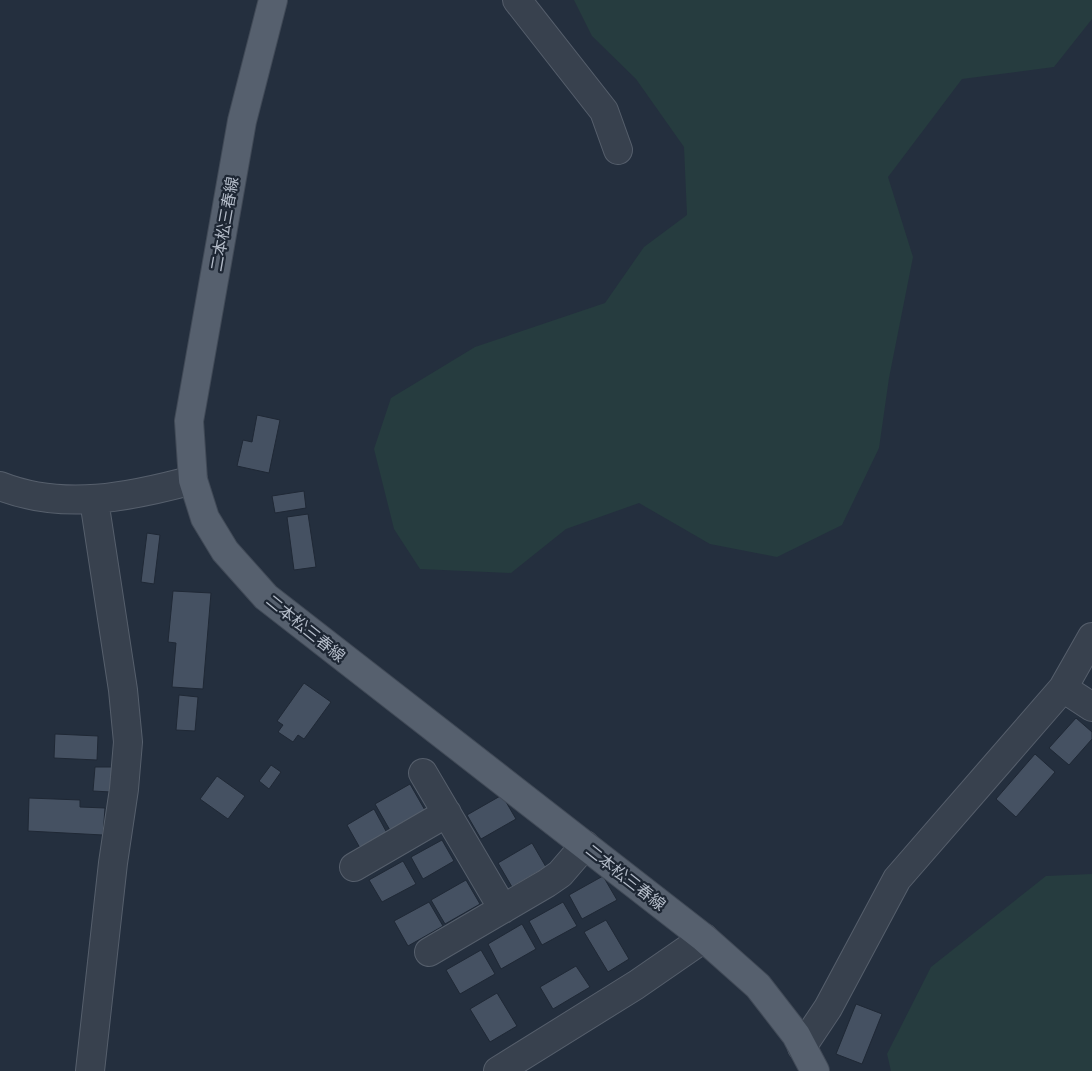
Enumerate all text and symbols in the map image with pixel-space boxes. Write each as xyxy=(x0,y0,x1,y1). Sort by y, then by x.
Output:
street label: 二本松三春線 xyxy=(207,175,242,273)
street label: 二本松三春線 xyxy=(262,591,349,666)
street label: 二本松三春線 xyxy=(582,840,669,914)

